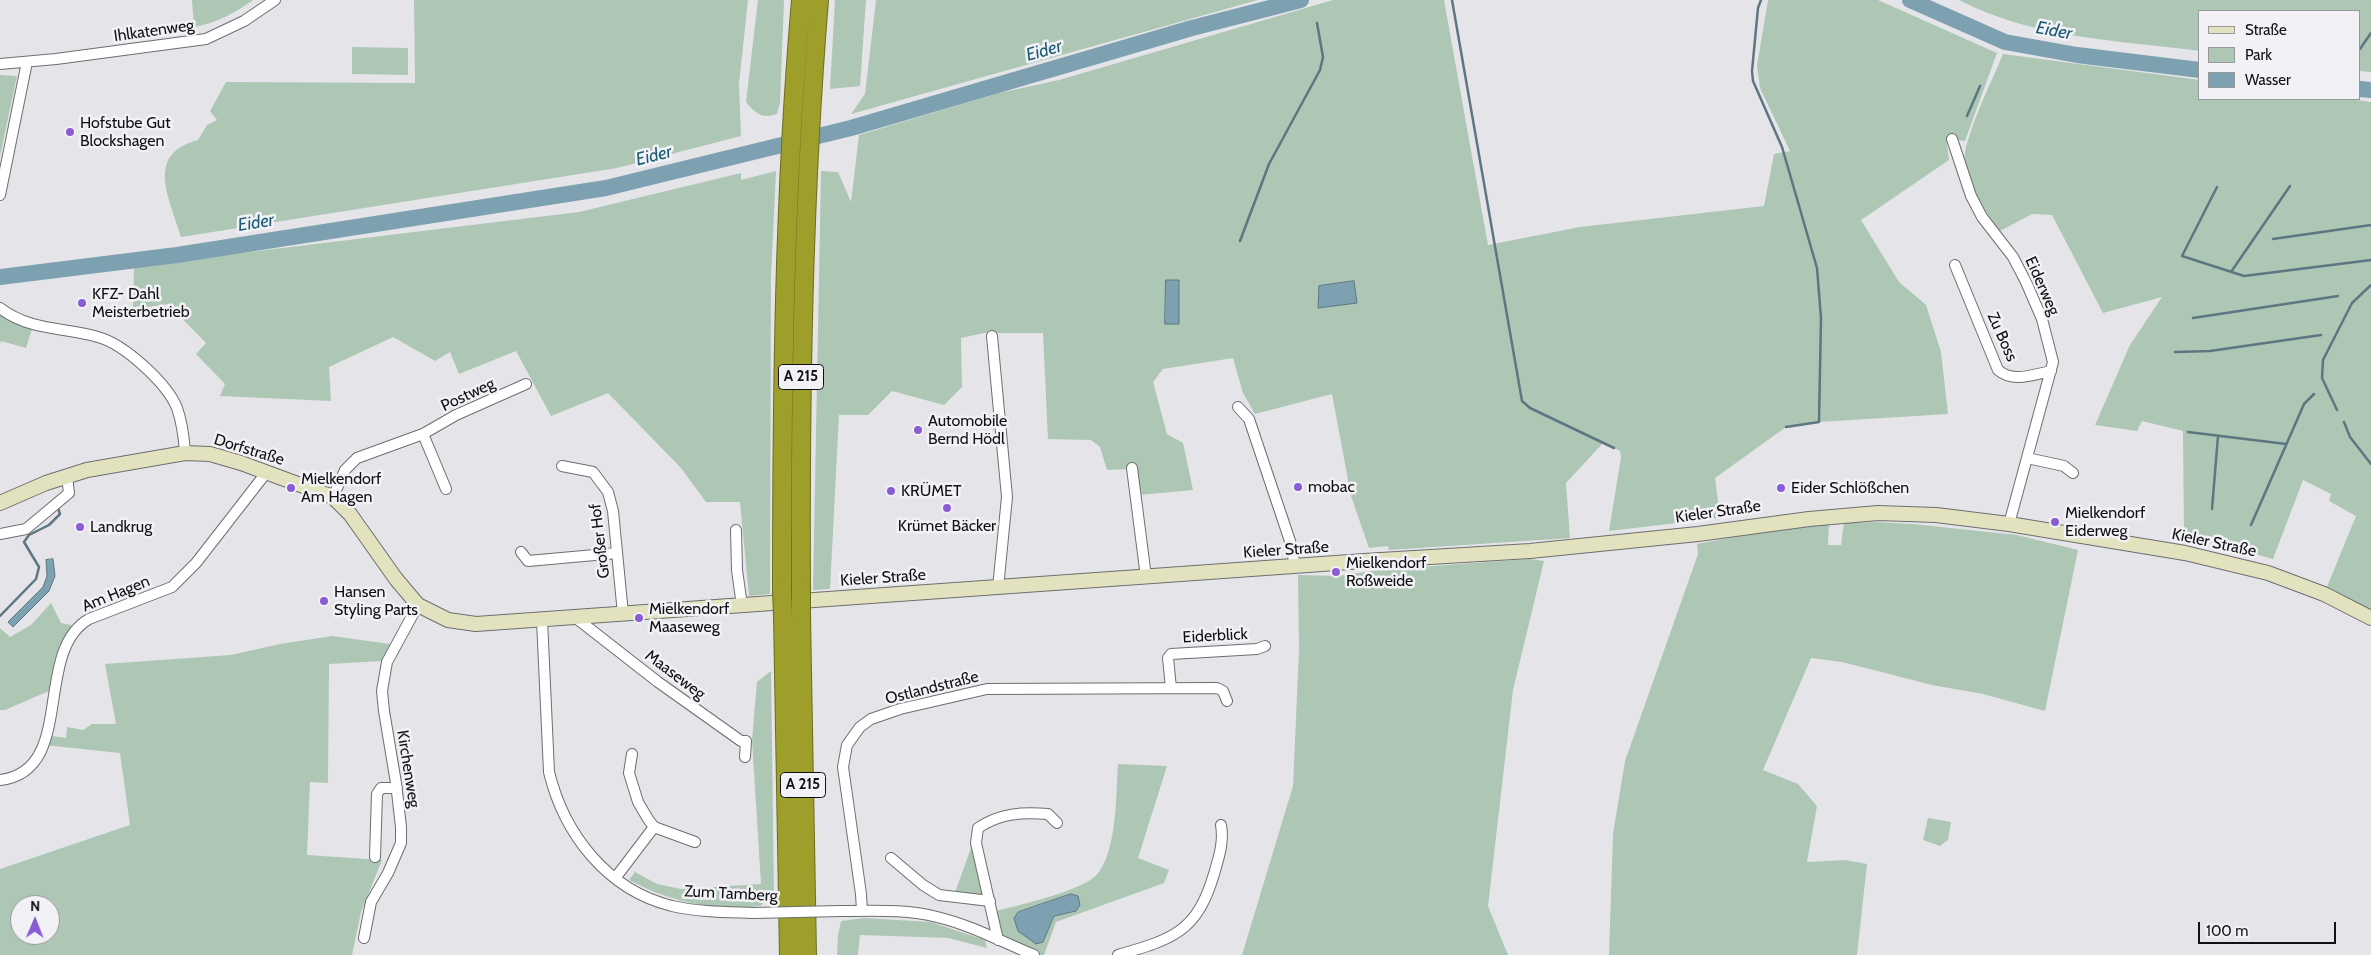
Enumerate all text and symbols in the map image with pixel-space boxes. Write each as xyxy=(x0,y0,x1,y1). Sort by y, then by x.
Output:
legend xyxy=(2198,10,2361,100)
street label: Ihlkatenweg xyxy=(113,16,195,46)
water label: Eider xyxy=(2034,17,2074,45)
text: Straße xyxy=(2245,21,2287,39)
water label: Eider xyxy=(1024,36,1064,66)
text: Park xyxy=(2245,46,2272,64)
text: Wasser xyxy=(2245,71,2291,89)
place label: Hofstube Gut Blockshagen xyxy=(80,113,171,151)
marker: Hofstube Gut Blockshagen xyxy=(64,126,76,138)
water label: Eider xyxy=(634,141,674,171)
water label: Eider xyxy=(236,209,276,237)
street label: Eiderweg xyxy=(2021,254,2063,318)
place label: KFZ- Dahl Meisterbetrieb xyxy=(92,284,190,322)
marker: KFZ- Dahl Meisterbetrieb xyxy=(76,297,88,309)
street label: Zu Boss xyxy=(1983,309,2021,365)
road number: A 215 xyxy=(778,364,824,390)
street label: Postweg xyxy=(438,374,498,416)
place label: Automobile Bernd Hödl xyxy=(928,411,1007,449)
marker: Automobile Bernd Hödl xyxy=(912,424,924,436)
street label: Dorfstraße xyxy=(211,430,287,470)
place label: Mielkendorf Am Hagen xyxy=(301,469,381,507)
place label: mobac xyxy=(1308,477,1355,497)
place label: Eider Schlößchen xyxy=(1791,478,1909,498)
place label: KRÜMET xyxy=(901,481,961,501)
marker: mobac xyxy=(1292,481,1304,493)
marker: Mielkendorf Am Hagen xyxy=(285,482,297,494)
marker: Eider Schlößchen xyxy=(1775,482,1787,494)
marker: KRÜMET xyxy=(885,485,897,497)
street label: Kieler Straße xyxy=(1674,497,1762,527)
street label: Großer Hof xyxy=(586,502,614,580)
marker: Krümet Bäcker xyxy=(941,502,953,514)
place label: Mielkendorf Eiderweg xyxy=(2065,503,2145,541)
place label: Krümet Bäcker xyxy=(898,516,996,536)
marker: Mielkendorf Eiderweg xyxy=(2049,516,2061,528)
place label: Landkrug xyxy=(90,517,152,537)
marker: Landkrug xyxy=(74,521,86,533)
street label: Kieler Straße xyxy=(2170,525,2258,561)
street label: Kieler Straße xyxy=(1242,537,1330,563)
place label: Mielkendorf Roßweide xyxy=(1346,553,1426,591)
street label: Kieler Straße xyxy=(839,565,927,591)
marker: Mielkendorf Roßweide xyxy=(1330,566,1342,578)
street label: Am Hagen xyxy=(79,572,153,616)
place label: Hansen Styling Parts xyxy=(334,582,418,620)
marker: Hansen Styling Parts xyxy=(318,595,330,607)
place label: Mielkendorf Maaseweg xyxy=(649,599,729,637)
marker: Mielkendorf Maaseweg xyxy=(633,612,645,624)
street label: Eiderblick xyxy=(1182,625,1248,647)
street label: Maaseweg xyxy=(641,646,709,704)
street label: Ostlandstraße xyxy=(883,667,981,709)
street label: Kirchenweg xyxy=(392,729,424,809)
road number: A 215 xyxy=(780,772,826,798)
street label: Zum Tamberg xyxy=(684,882,778,906)
north arrow xyxy=(10,895,60,945)
text: N xyxy=(30,897,40,915)
scale bar xyxy=(2201,912,2338,944)
text: 100 m xyxy=(2206,922,2248,940)

